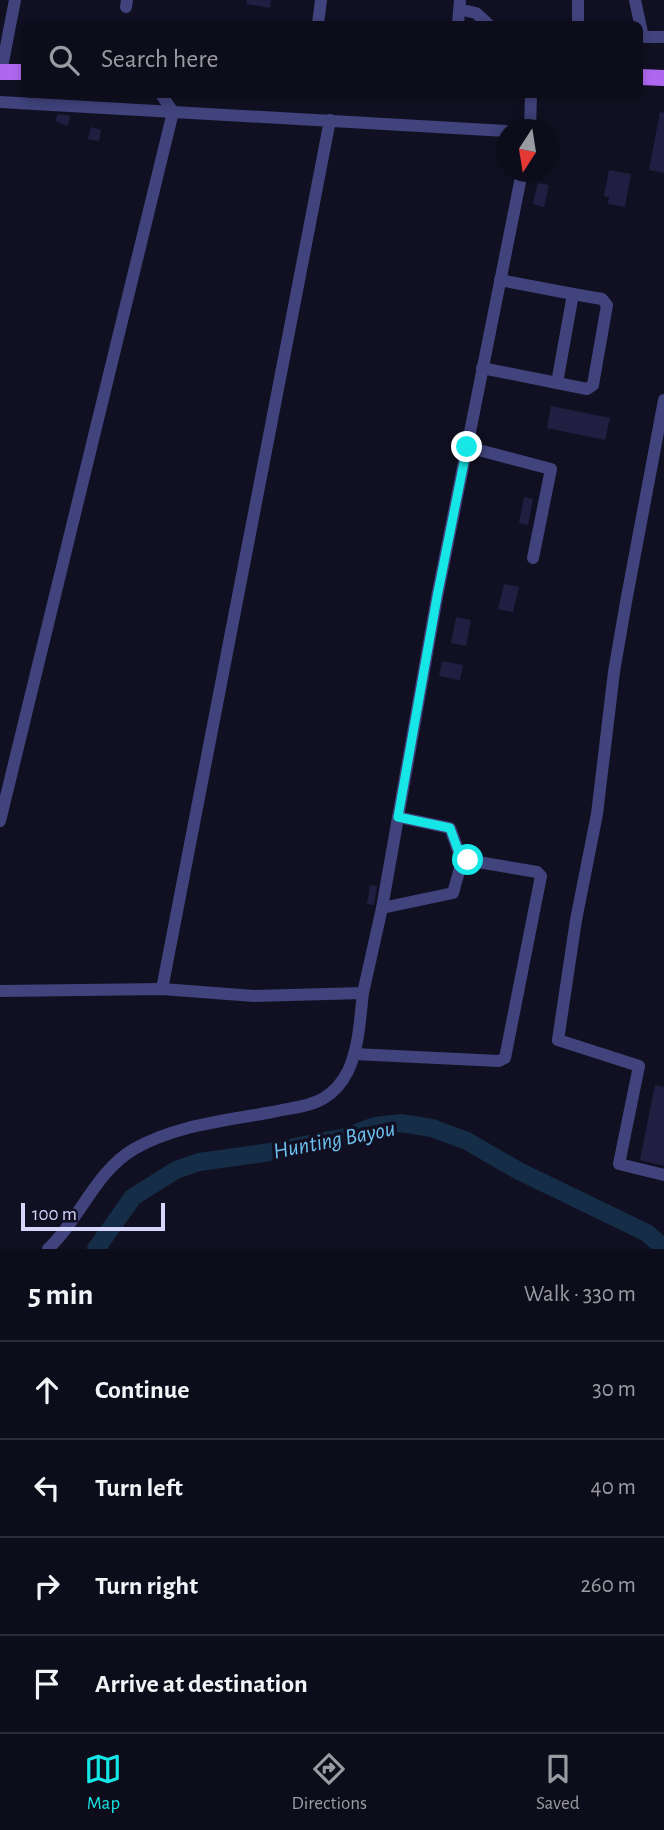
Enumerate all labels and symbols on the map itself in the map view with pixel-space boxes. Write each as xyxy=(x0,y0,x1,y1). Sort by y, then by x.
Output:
north arrow xyxy=(496,119,559,182)
route end xyxy=(451,431,482,462)
route start xyxy=(452,844,483,875)
water label: Hunting Bayou xyxy=(271,1117,397,1164)
scale bar xyxy=(21,1200,164,1232)

